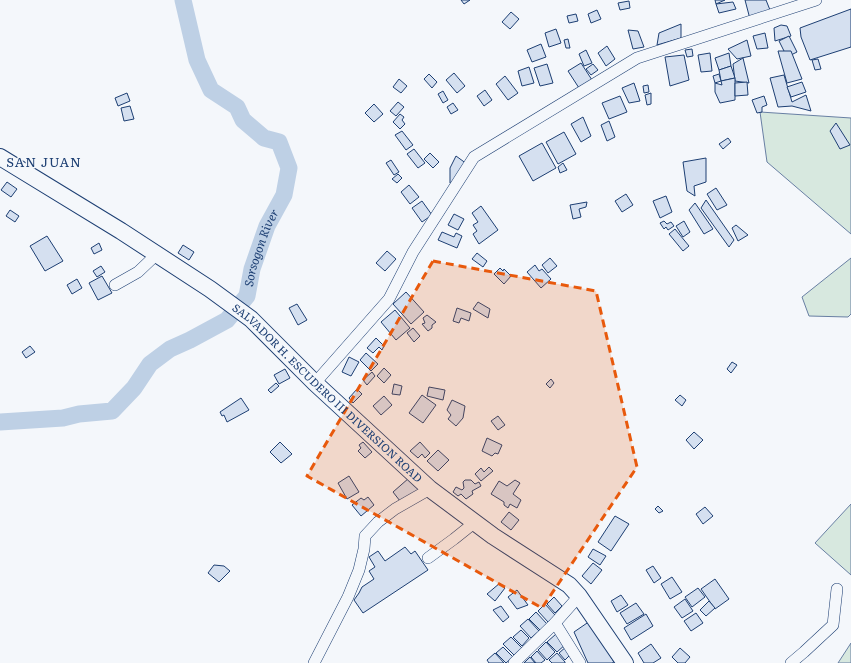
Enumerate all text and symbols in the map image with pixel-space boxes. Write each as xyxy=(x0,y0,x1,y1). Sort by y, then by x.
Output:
district label: SAN JUAN xyxy=(6,152,82,171)
water label: Sorsogon River xyxy=(239,205,283,288)
street label: SALVADOR H. ESCUDERO III DIVERSION ROAD xyxy=(229,299,427,485)

